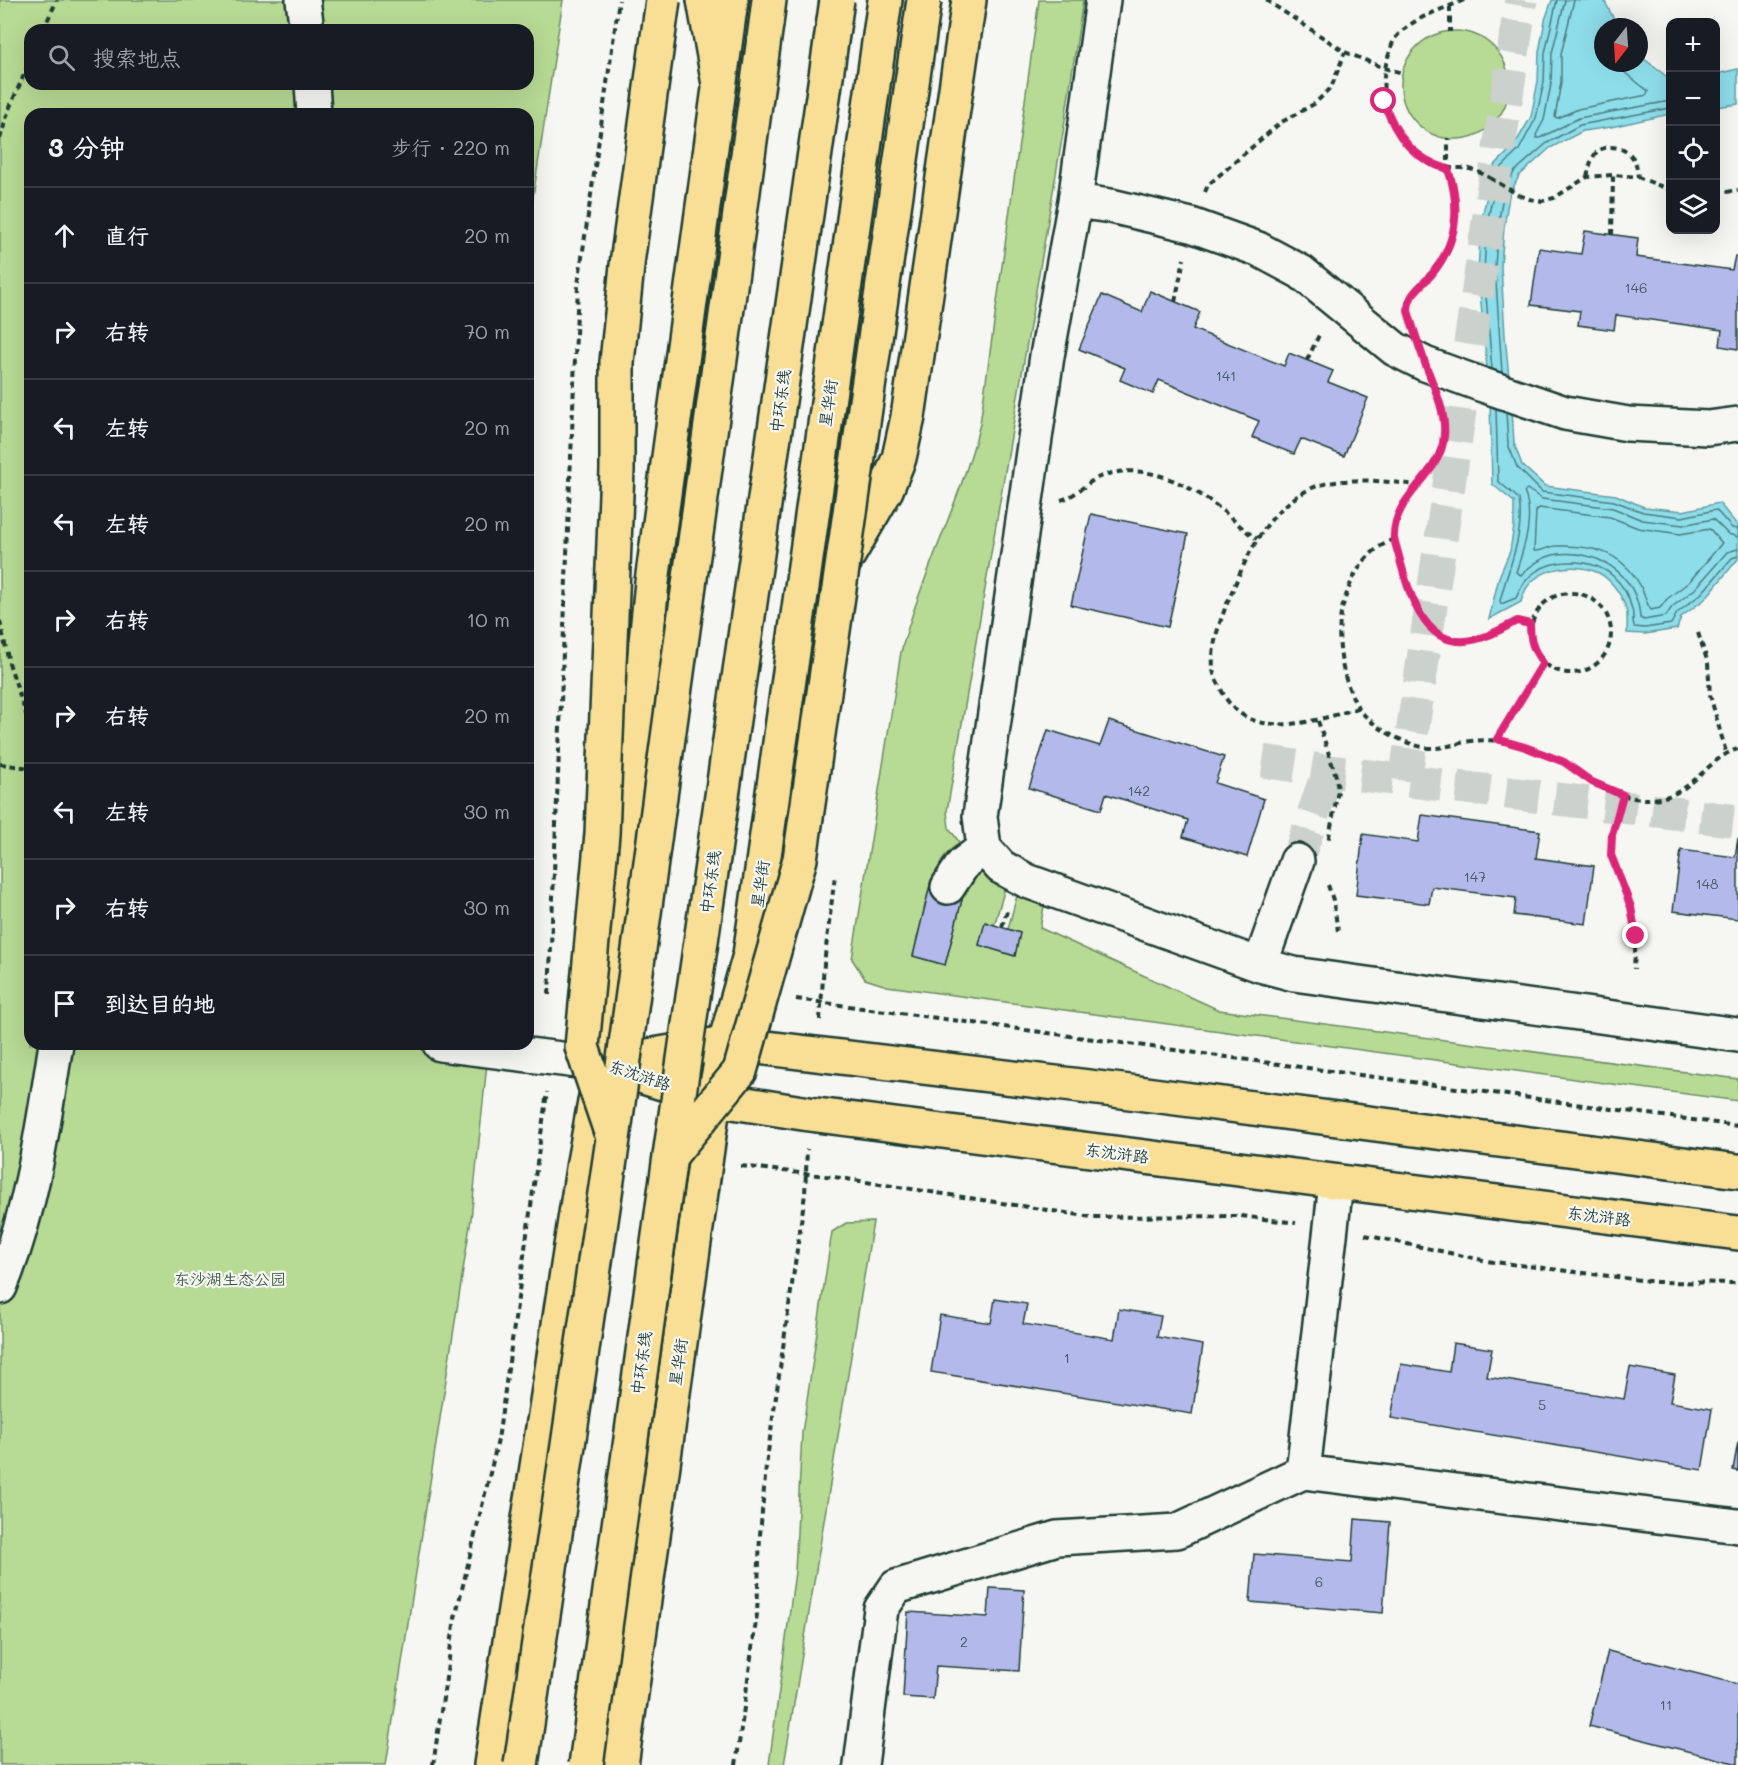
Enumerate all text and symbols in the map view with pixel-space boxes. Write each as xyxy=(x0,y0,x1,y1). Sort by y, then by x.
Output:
north arrow xyxy=(1594,18,1648,72)
map controls xyxy=(1666,18,1720,234)
button: + xyxy=(1666,18,1720,72)
search box xyxy=(24,24,534,90)
icon: search xyxy=(45,41,78,74)
text: 搜索地点 xyxy=(93,43,181,72)
button: − xyxy=(1666,72,1720,126)
route start xyxy=(1370,87,1396,113)
button: locate xyxy=(1666,126,1720,180)
text: 3 分钟 xyxy=(48,130,125,164)
text: 步行 · 220 m xyxy=(392,134,510,160)
button: layers xyxy=(1666,180,1720,234)
icon: ahead xyxy=(48,219,81,252)
text: 直行 xyxy=(105,221,149,250)
text: 20 m xyxy=(464,222,510,248)
house number: 146 xyxy=(1625,278,1647,297)
icon: right xyxy=(48,315,81,348)
text: 右转 xyxy=(105,317,149,346)
text: 70 m xyxy=(464,318,510,344)
house number: 141 xyxy=(1216,366,1236,385)
street label: 中环东线 xyxy=(765,368,794,434)
street label: 星华街 xyxy=(814,378,841,428)
icon: left xyxy=(48,411,81,444)
text: 左转 xyxy=(105,413,149,442)
text: 20 m xyxy=(464,414,510,440)
icon: left xyxy=(48,507,81,540)
text: 左转 xyxy=(105,509,149,538)
text: 20 m xyxy=(464,510,510,536)
icon: right xyxy=(48,603,81,636)
text: 右转 xyxy=(105,605,149,634)
text: 10 m xyxy=(466,606,510,632)
icon: right xyxy=(48,699,81,732)
text: 右转 xyxy=(105,701,149,730)
text: 20 m xyxy=(464,702,510,728)
house number: 142 xyxy=(1128,781,1150,800)
icon: left xyxy=(48,795,81,828)
text: 左转 xyxy=(105,797,149,826)
text: 30 m xyxy=(464,798,510,824)
street label: 中环东线 xyxy=(695,849,724,915)
street label: 星华街 xyxy=(746,859,773,909)
house number: 147 xyxy=(1464,867,1486,886)
house number: 148 xyxy=(1696,874,1718,893)
icon: right xyxy=(48,891,81,924)
text: 右转 xyxy=(105,893,149,922)
text: 30 m xyxy=(464,894,510,920)
route end xyxy=(1622,922,1648,948)
icon: arrive xyxy=(48,987,81,1020)
text: 到达目的地 xyxy=(105,989,215,1018)
street label: 东沈浒路 xyxy=(606,1055,674,1094)
street label: 东沈浒路 xyxy=(1084,1138,1150,1167)
street label: 东沈浒路 xyxy=(1566,1201,1632,1230)
park label: 东沙湖生态公园 xyxy=(174,1268,286,1289)
street label: 中环东线 xyxy=(626,1330,655,1396)
street label: 星华街 xyxy=(664,1337,691,1387)
house number: 1 xyxy=(1064,1348,1070,1367)
house number: 5 xyxy=(1538,1395,1546,1414)
house number: 6 xyxy=(1315,1572,1323,1591)
house number: 2 xyxy=(960,1632,968,1651)
house number: 11 xyxy=(1660,1695,1672,1714)

